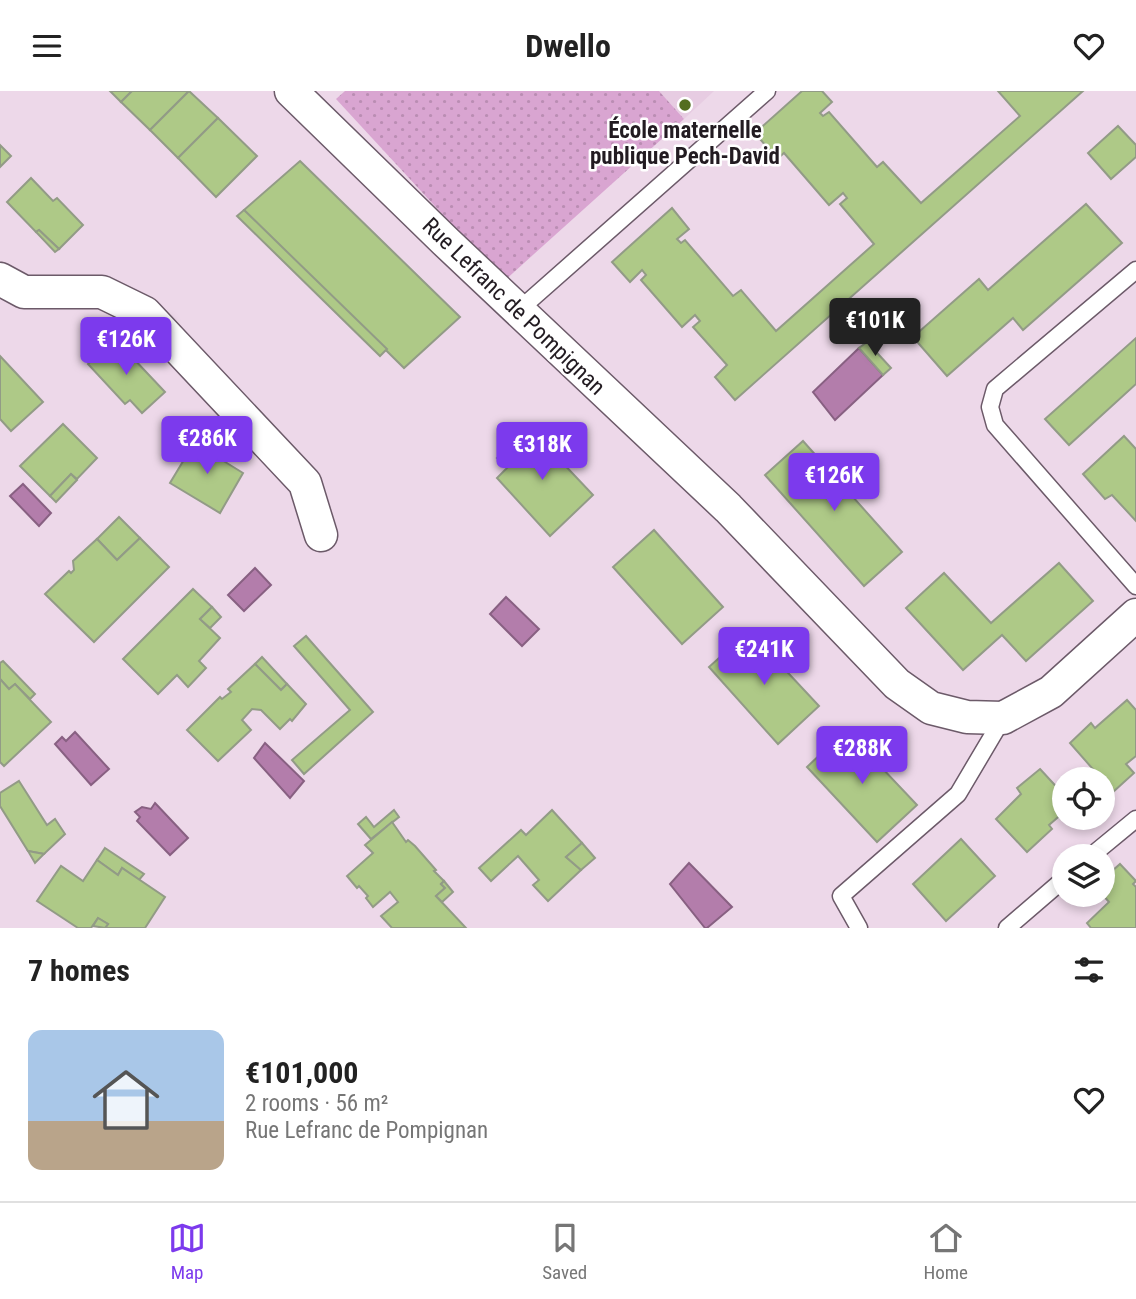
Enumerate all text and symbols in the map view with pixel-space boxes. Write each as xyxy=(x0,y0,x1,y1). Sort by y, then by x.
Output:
icon: menu xyxy=(28,27,66,65)
text: Dwello xyxy=(525,27,611,65)
icon: heart xyxy=(1070,27,1108,65)
marker: École maternelle publique Pech-David xyxy=(677,97,693,113)
place label: École maternelle publique Pech-David xyxy=(590,116,780,170)
street label: Rue Lefranc de Pompignan xyxy=(417,212,611,401)
pin: €101K xyxy=(826,299,924,358)
text: €101K xyxy=(845,307,905,334)
pin: €126K xyxy=(77,317,175,377)
text: €126K xyxy=(96,326,156,353)
pin: €286K xyxy=(158,417,256,476)
pin: €318K xyxy=(493,423,591,482)
text: €286K xyxy=(177,425,237,452)
text: €318K xyxy=(512,431,572,458)
pin: €126K xyxy=(785,453,883,513)
text: €126K xyxy=(804,462,864,489)
pin: €241K xyxy=(715,627,813,687)
text: €241K xyxy=(734,636,794,663)
pin: €288K xyxy=(813,727,911,786)
text: €288K xyxy=(832,735,892,762)
map controls xyxy=(1052,767,1115,907)
button: locate xyxy=(1052,767,1115,830)
button: layers xyxy=(1052,844,1115,907)
icon: filters xyxy=(1070,951,1108,989)
text: 7 homes xyxy=(28,953,130,988)
text: €101,000 xyxy=(245,1055,358,1090)
icon: home xyxy=(84,1058,168,1142)
icon: heart xyxy=(1070,1081,1108,1119)
text: 2 rooms · 56 m² xyxy=(245,1090,388,1117)
text: Rue Lefranc de Pompignan xyxy=(245,1117,488,1144)
tab: Map xyxy=(168,1219,206,1284)
tab: Saved xyxy=(542,1219,587,1284)
tab: Home xyxy=(923,1219,968,1284)

